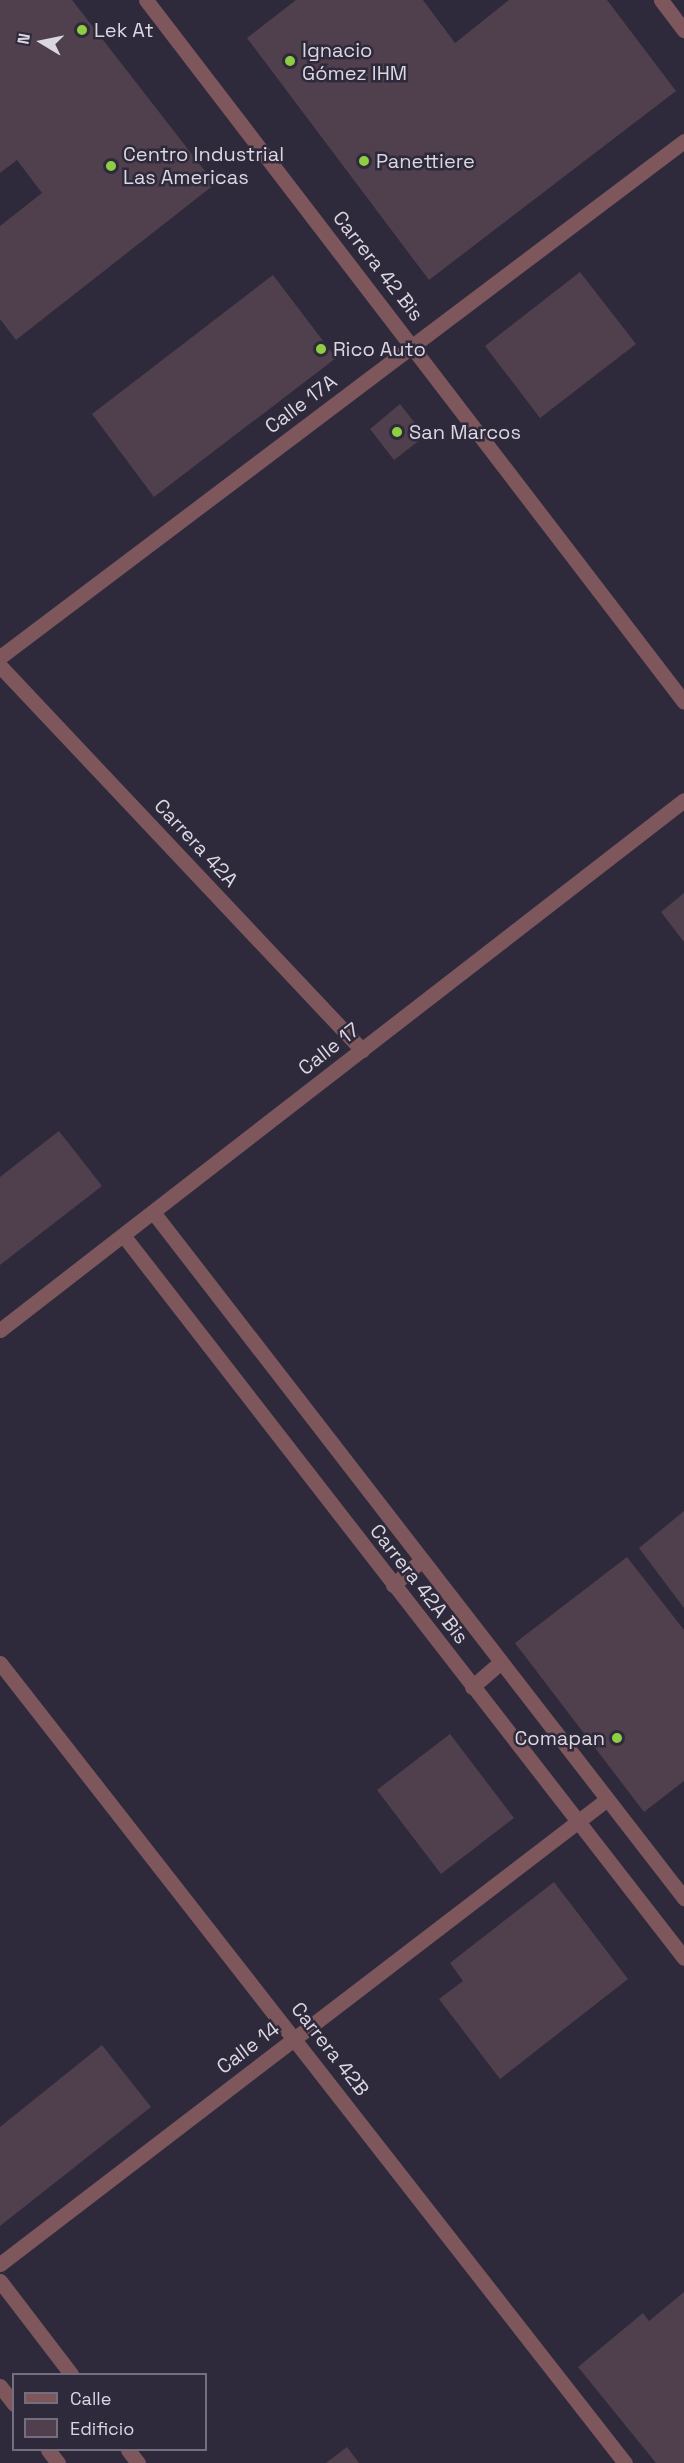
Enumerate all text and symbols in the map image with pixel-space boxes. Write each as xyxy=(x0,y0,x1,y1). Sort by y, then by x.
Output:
north arrow xyxy=(12,12,72,72)
place label: Lek At xyxy=(94,18,154,42)
marker: Lek At xyxy=(75,23,89,37)
text: N xyxy=(13,32,35,46)
place label: Ignacio Gómez IHM xyxy=(302,38,407,85)
marker: Ignacio Gómez IHM xyxy=(283,54,297,68)
place label: Centro Industrial Las Americas xyxy=(123,142,284,189)
place label: Panettiere xyxy=(376,149,475,173)
marker: Panettiere xyxy=(357,154,371,168)
marker: Centro Industrial Las Americas xyxy=(104,159,118,173)
street label: Carrera 42 Bis xyxy=(328,206,428,326)
place label: Rico Auto xyxy=(333,337,426,361)
marker: Rico Auto xyxy=(314,342,328,356)
street label: Calle 17A xyxy=(260,369,342,439)
place label: San Marcos xyxy=(409,420,521,444)
marker: San Marcos xyxy=(390,425,404,439)
street label: Carrera 42A xyxy=(149,794,243,892)
street label: Calle 17 xyxy=(294,1018,364,1080)
street label: Carrera 42A Bis xyxy=(365,1519,473,1649)
place label: Comapan xyxy=(514,1726,605,1750)
marker: Comapan xyxy=(610,1731,624,1745)
street label: Carrera 42B xyxy=(286,1997,374,2101)
street label: Calle 14 xyxy=(212,2017,284,2079)
legend xyxy=(12,2373,207,2451)
text: Calle xyxy=(70,2387,111,2410)
text: Edificio xyxy=(70,2417,134,2440)

